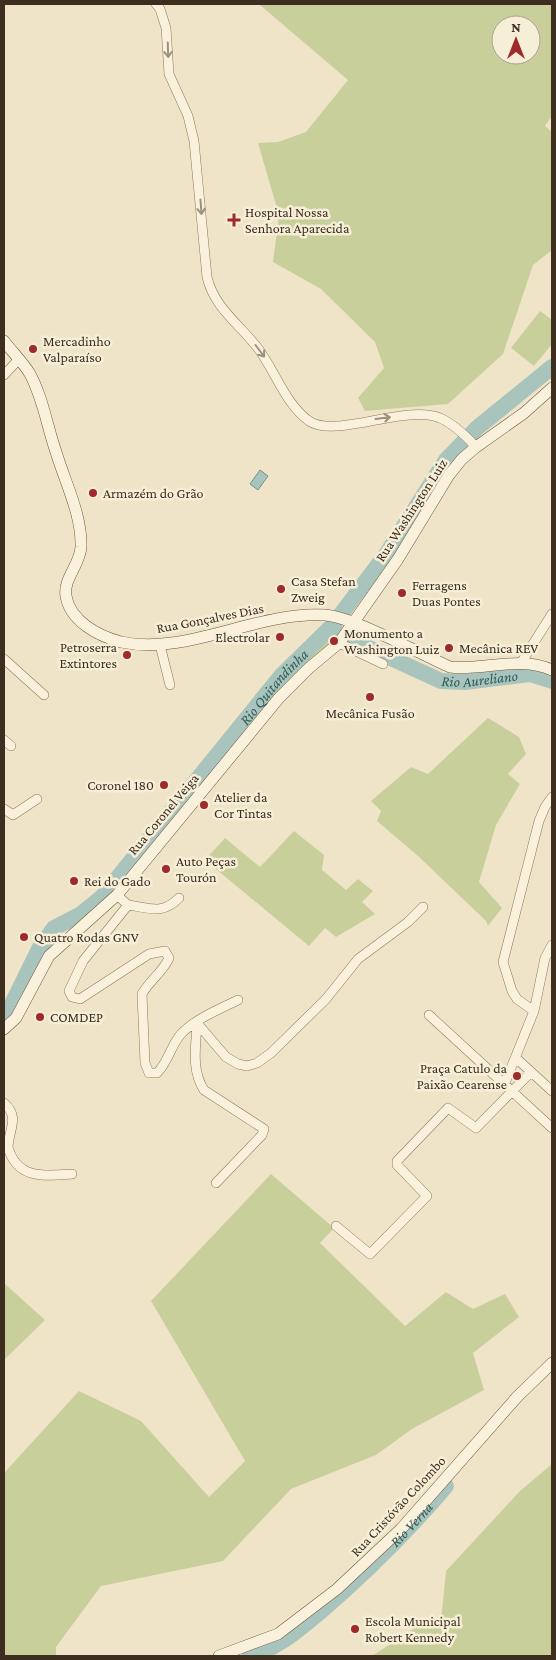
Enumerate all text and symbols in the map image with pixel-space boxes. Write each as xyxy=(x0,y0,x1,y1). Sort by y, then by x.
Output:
north arrow xyxy=(491,15,541,65)
text: N xyxy=(511,19,521,35)
one-way arrow xyxy=(163,42,172,58)
one-way arrow xyxy=(196,199,206,215)
place label: Hospital Nossa Senhora Aparecida xyxy=(245,204,350,236)
marker: Hospital Nossa Senhora Aparecida xyxy=(227,213,241,227)
place label: Mercadinho Valparaíso xyxy=(43,333,111,365)
marker: Mercadinho Valparaíso xyxy=(27,343,39,355)
one-way arrow xyxy=(254,344,265,357)
one-way arrow xyxy=(375,413,391,423)
street label: Rua Washington Luiz xyxy=(372,456,450,564)
place label: Armazém do Grão xyxy=(103,485,204,501)
marker: Armazém do Grão xyxy=(87,487,99,499)
place label: Casa Stefan Zweig xyxy=(291,573,356,605)
place label: Ferragens Duas Pontes xyxy=(412,577,481,609)
marker: Casa Stefan Zweig xyxy=(275,583,287,595)
marker: Ferragens Duas Pontes xyxy=(396,587,408,599)
street label: Rua Gonçalves Dias xyxy=(155,600,265,636)
place label: Monumento a Washington Luiz xyxy=(344,625,439,657)
place label: Electrolar xyxy=(215,629,270,645)
marker: Electrolar xyxy=(274,631,286,643)
marker: Monumento a Washington Luiz xyxy=(328,635,340,647)
place label: Petroserra Extintores xyxy=(60,639,118,671)
place label: Mecânica REV xyxy=(459,640,538,656)
marker: Mecânica REV xyxy=(443,642,455,654)
water label: Rio Quitandinha xyxy=(237,646,311,728)
marker: Petroserra Extintores xyxy=(121,649,133,661)
water label: Rio Aureliano xyxy=(441,668,519,690)
marker: Mecânica Fusão xyxy=(364,691,376,703)
place label: Mecânica Fusão xyxy=(325,705,415,721)
street label: Rua Coronel Veiga xyxy=(124,770,202,858)
place label: Coronel 180 xyxy=(87,777,154,793)
marker: Coronel 180 xyxy=(158,779,170,791)
place label: Atelier da Cor Tintas xyxy=(214,789,272,821)
marker: Atelier da Cor Tintas xyxy=(198,799,210,811)
place label: Auto Peças Tourón xyxy=(176,853,236,885)
marker: Auto Peças Tourón xyxy=(160,863,172,875)
place label: Rei do Gado xyxy=(84,873,151,889)
marker: Rei do Gado xyxy=(68,875,80,887)
place label: Quatro Rodas GNV xyxy=(34,929,139,945)
marker: Quatro Rodas GNV xyxy=(18,931,30,943)
place label: COMDEP xyxy=(50,1009,103,1025)
marker: COMDEP xyxy=(34,1011,46,1023)
place label: Praça Catulo da Paixão Cearense xyxy=(417,1060,508,1092)
marker: Praça Catulo da Paixão Cearense xyxy=(511,1070,523,1082)
street label: Rua Cristóvão Colombo xyxy=(347,1452,449,1560)
water label: Rio Verna xyxy=(387,1499,436,1550)
place label: Escola Municipal Robert Kennedy xyxy=(365,1613,461,1645)
marker: Escola Municipal Robert Kennedy xyxy=(349,1623,361,1635)

